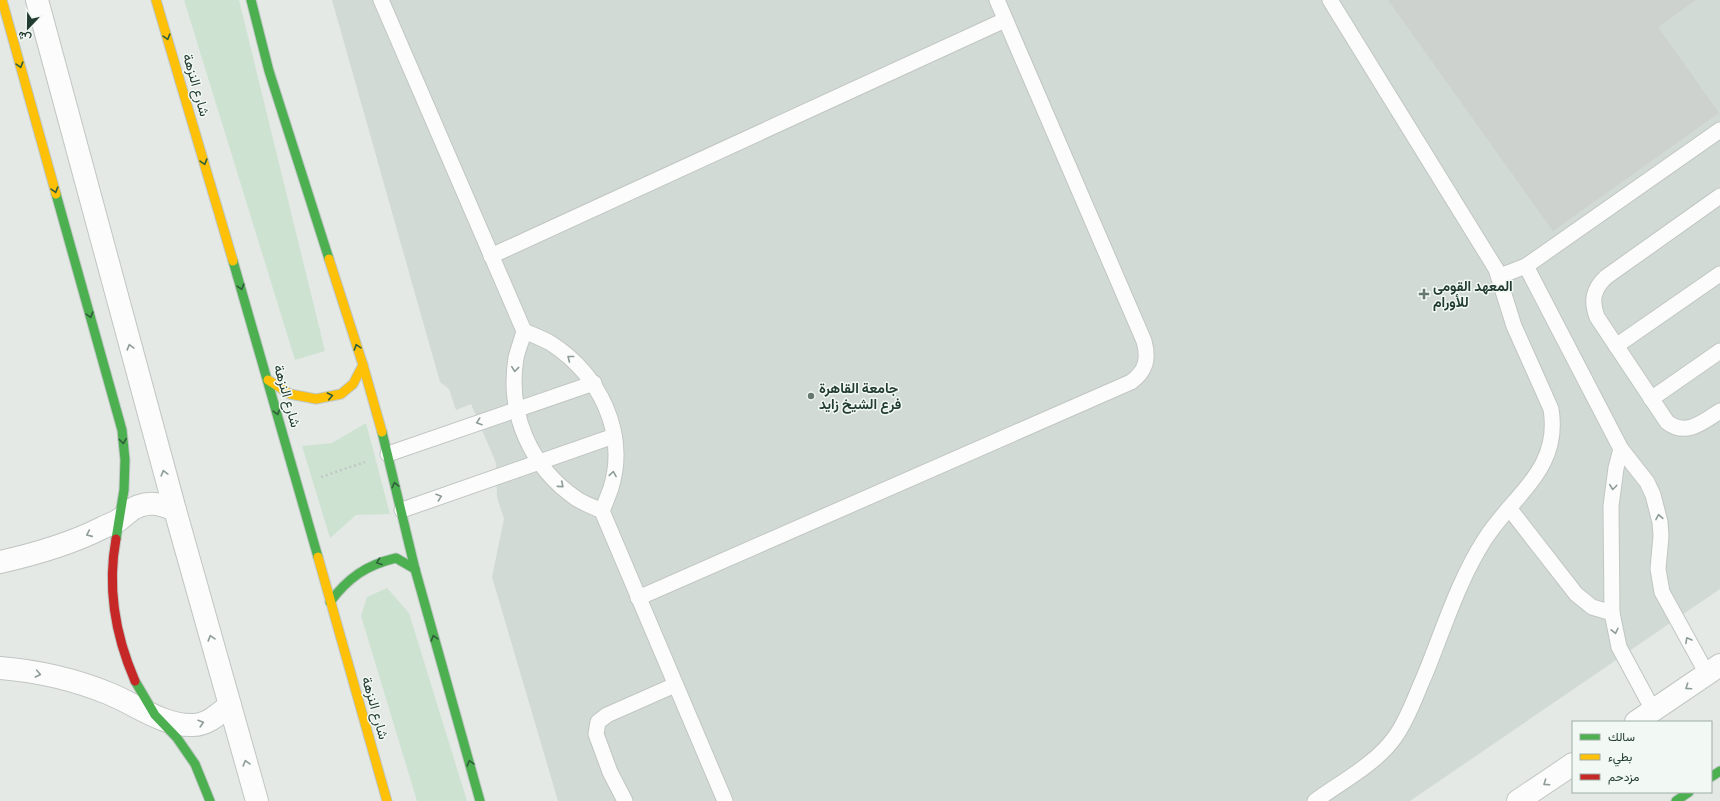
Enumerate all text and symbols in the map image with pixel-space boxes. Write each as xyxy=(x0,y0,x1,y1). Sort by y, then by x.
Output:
north arrow xyxy=(8,8,48,48)
text: ش xyxy=(16,28,33,45)
one-way arrow xyxy=(162,34,171,41)
street label: شارع النزهة xyxy=(177,52,213,119)
one-way arrow xyxy=(15,61,24,68)
one-way arrow xyxy=(199,158,208,165)
one-way arrow xyxy=(50,186,59,193)
place label: المعهد القومى للأورام xyxy=(1433,278,1513,311)
one-way arrow xyxy=(236,283,245,290)
marker: المعهد القومى للأورام xyxy=(1418,288,1430,300)
one-way arrow xyxy=(85,311,94,318)
one-way arrow xyxy=(353,343,362,350)
one-way arrow xyxy=(127,344,135,351)
one-way arrow xyxy=(568,355,575,362)
street label: شارع النزهة xyxy=(268,363,304,430)
one-way arrow xyxy=(511,366,520,372)
place label: جامعة القاهرة فرع الشيخ زايد xyxy=(819,380,901,414)
marker: جامعة القاهرة فرع الشيخ زايد xyxy=(806,391,816,401)
one-way arrow xyxy=(327,393,333,401)
one-way arrow xyxy=(272,408,281,415)
one-way arrow xyxy=(476,417,483,426)
one-way arrow xyxy=(118,438,127,444)
one-way arrow xyxy=(161,470,169,476)
one-way arrow xyxy=(608,471,617,477)
one-way arrow xyxy=(556,481,563,488)
one-way arrow xyxy=(392,482,400,488)
one-way arrow xyxy=(1609,484,1618,490)
one-way arrow xyxy=(435,493,442,502)
one-way arrow xyxy=(1655,514,1663,520)
one-way arrow xyxy=(86,529,94,537)
one-way arrow xyxy=(376,558,383,566)
one-way arrow xyxy=(1611,628,1619,634)
one-way arrow xyxy=(207,635,216,642)
one-way arrow xyxy=(430,635,439,642)
one-way arrow xyxy=(1685,637,1693,644)
one-way arrow xyxy=(35,669,42,678)
street label: شارع النزهة xyxy=(356,675,392,742)
one-way arrow xyxy=(1685,682,1692,689)
one-way arrow xyxy=(197,719,204,728)
legend xyxy=(1572,721,1712,793)
text: سالك xyxy=(1608,730,1635,745)
text: بطيء xyxy=(1608,750,1632,767)
one-way arrow xyxy=(242,760,251,767)
one-way arrow xyxy=(466,760,474,767)
text: مزدحم xyxy=(1608,770,1639,785)
one-way arrow xyxy=(1543,778,1550,785)

